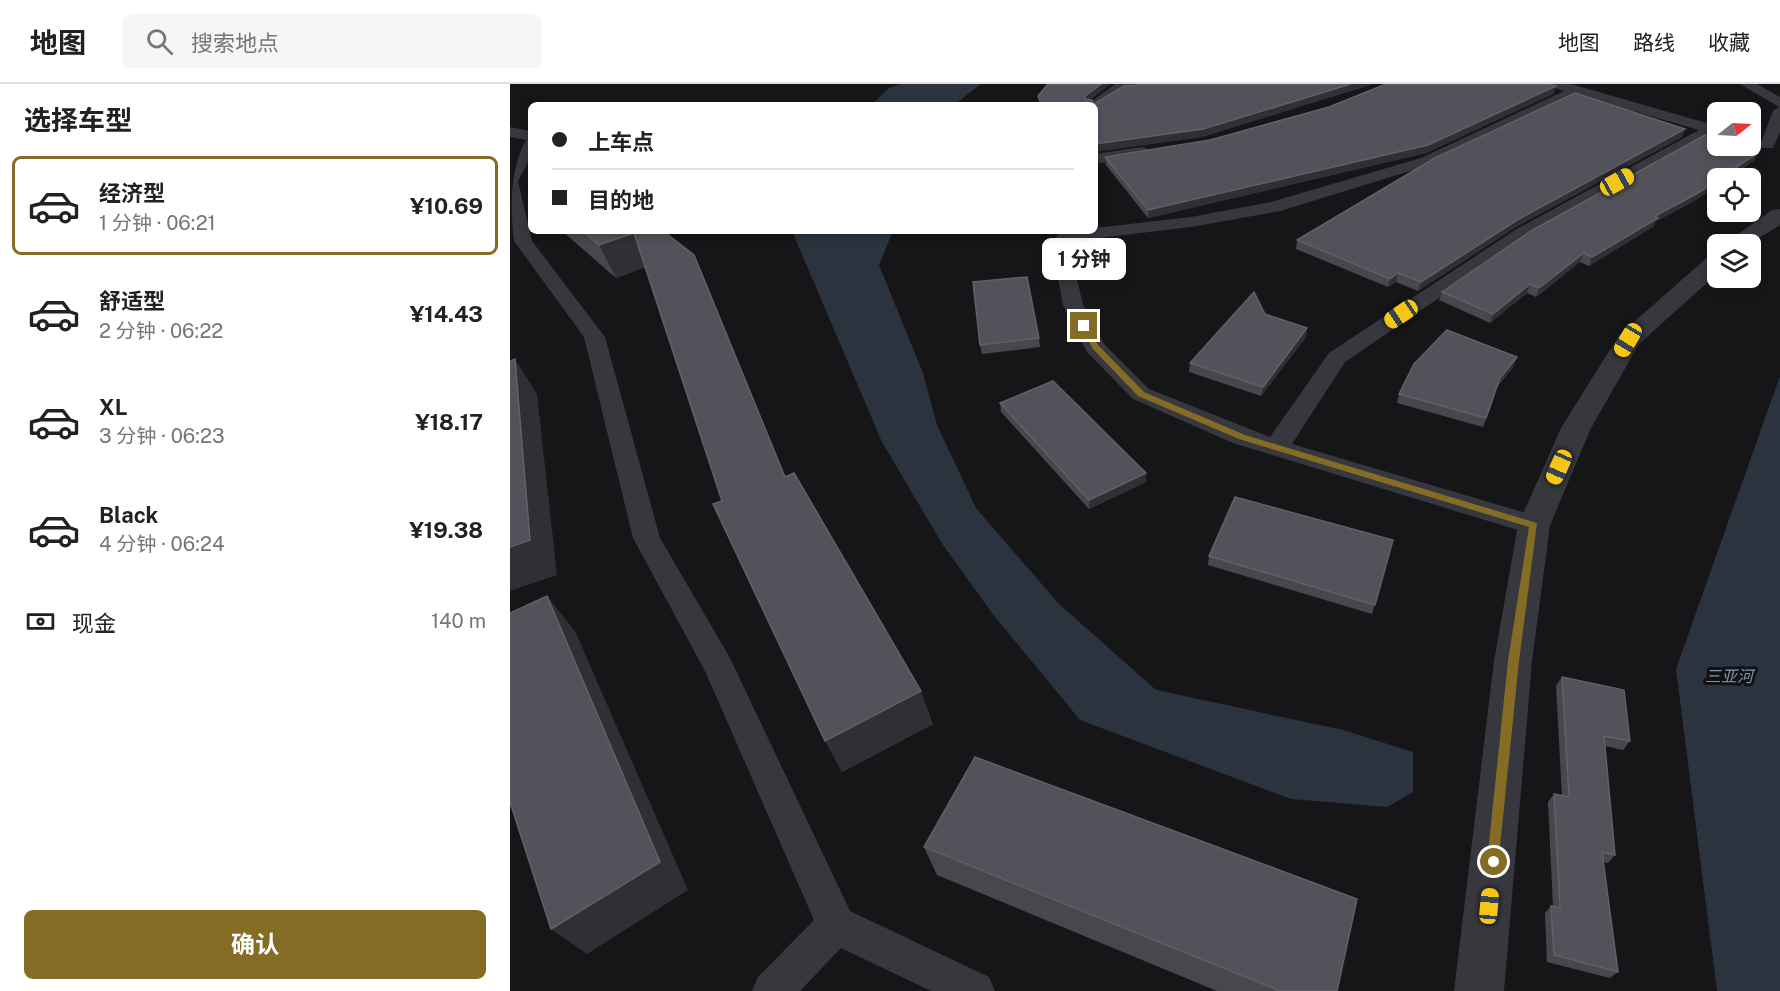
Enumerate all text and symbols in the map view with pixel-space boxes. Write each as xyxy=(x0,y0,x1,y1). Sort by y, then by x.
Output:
search box xyxy=(122,14,542,68)
icon: search xyxy=(143,25,176,58)
text: 地图 xyxy=(30,26,86,59)
text: 搜索地点 xyxy=(191,30,279,56)
text: 地图 xyxy=(1558,30,1600,55)
text: 路线 xyxy=(1633,30,1675,55)
text: 收藏 xyxy=(1708,30,1750,55)
north arrow xyxy=(1707,102,1761,156)
map controls xyxy=(1707,102,1761,288)
text: 选择车型 xyxy=(24,104,132,136)
text: 上车点 xyxy=(588,129,654,155)
car xyxy=(1597,165,1637,199)
button: locate xyxy=(1707,168,1761,222)
icon: car xyxy=(27,179,81,233)
text: 经济型 xyxy=(99,180,165,206)
text: 目的地 xyxy=(588,187,654,213)
text: ¥10.69 xyxy=(410,193,483,219)
text: 1 分钟 · 06:21 xyxy=(99,211,216,235)
button: layers xyxy=(1707,234,1761,288)
callout: 1 分钟 xyxy=(1042,239,1126,281)
text: 1 分钟 xyxy=(1057,247,1111,271)
icon: car xyxy=(27,287,81,341)
text: 舒适型 xyxy=(99,288,165,314)
car xyxy=(1381,296,1421,332)
text: ¥14.43 xyxy=(410,301,483,327)
route end xyxy=(1070,312,1097,339)
text: 2 分钟 · 06:22 xyxy=(99,319,223,343)
car xyxy=(1611,320,1645,360)
text: XL xyxy=(99,394,127,420)
icon: car xyxy=(27,395,81,449)
text: ¥18.17 xyxy=(415,409,483,435)
text: 3 分钟 · 06:23 xyxy=(99,424,225,448)
car xyxy=(1543,447,1575,487)
text: Black xyxy=(99,502,158,528)
icon: car xyxy=(27,503,81,557)
text: ¥19.38 xyxy=(409,517,483,543)
text: 4 分钟 · 06:24 xyxy=(99,532,225,556)
icon: cash xyxy=(24,605,57,638)
text: 140 m xyxy=(431,609,486,633)
text: 现金 xyxy=(72,610,116,636)
water label: 三亚河 xyxy=(1705,667,1756,686)
route start xyxy=(1480,848,1507,875)
car xyxy=(1478,887,1500,925)
button: 确认 xyxy=(24,910,486,979)

